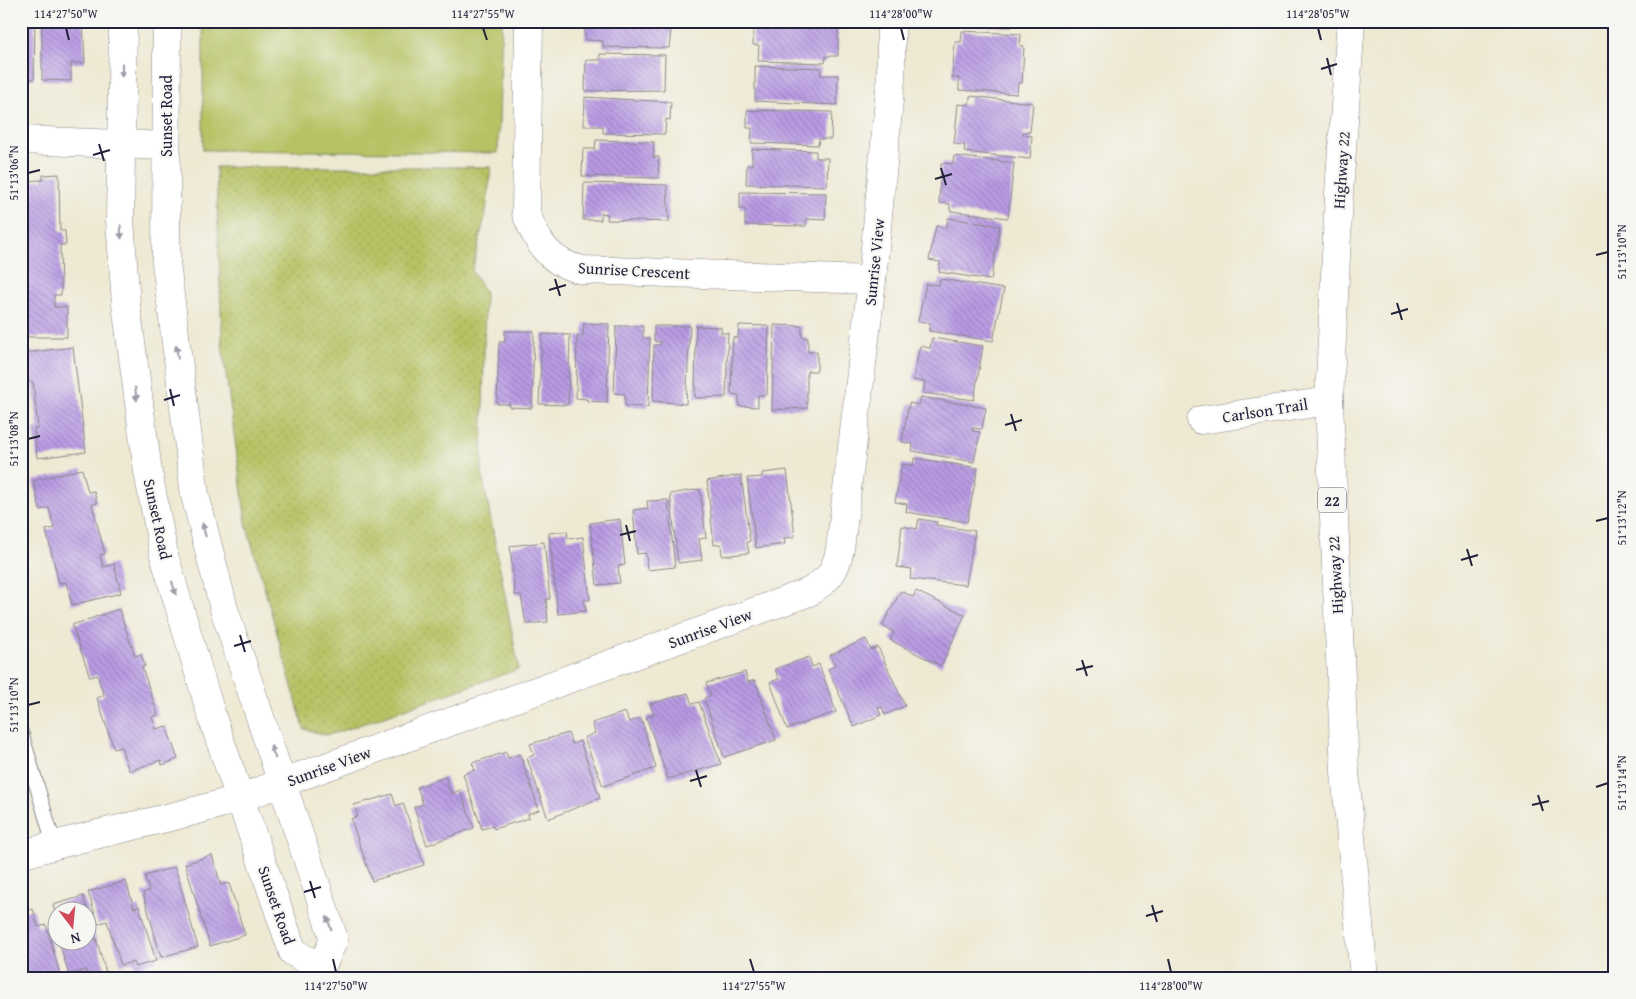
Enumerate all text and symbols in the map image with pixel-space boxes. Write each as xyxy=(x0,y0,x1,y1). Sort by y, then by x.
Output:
text: 114°27'50"W xyxy=(34,5,98,22)
text: 114°27'55"W xyxy=(451,5,515,22)
text: 114°28'00"W xyxy=(869,5,933,22)
text: 114°28'05"W xyxy=(1286,5,1350,22)
one-way arrow xyxy=(118,62,126,78)
street label: Sunset Road xyxy=(154,75,178,157)
street label: Highway 22 xyxy=(1326,130,1356,210)
text: 51°13'06"N xyxy=(5,145,22,201)
street label: Sunrise View xyxy=(857,216,891,307)
text: 51°13'10"N xyxy=(1613,224,1630,280)
one-way arrow xyxy=(117,225,125,241)
street label: Sunrise Crescent xyxy=(577,255,691,285)
one-way arrow xyxy=(173,344,181,360)
one-way arrow xyxy=(133,387,141,403)
street label: Carlson Trail xyxy=(1220,391,1310,429)
text: 51°13'08"N xyxy=(5,411,22,467)
street label: Sunset Road xyxy=(138,476,178,562)
road number: 22 xyxy=(1318,488,1346,512)
text: 51°13'12"N xyxy=(1613,490,1630,546)
one-way arrow xyxy=(200,523,208,538)
street label: Highway 22 xyxy=(1321,536,1349,614)
one-way arrow xyxy=(171,580,179,595)
street label: Sunrise View xyxy=(665,601,756,654)
text: 51°13'10"N xyxy=(5,677,22,733)
street label: Sunrise View xyxy=(284,739,375,792)
one-way arrow xyxy=(269,744,277,759)
text: 51°13'14"N xyxy=(1613,755,1630,811)
street label: Sunset Road xyxy=(252,862,302,948)
north arrow xyxy=(48,902,98,952)
one-way arrow xyxy=(325,915,333,930)
text: N xyxy=(68,928,83,950)
text: 114°27'50"W xyxy=(304,977,368,994)
text: 114°27'55"W xyxy=(722,977,786,994)
text: 114°28'00"W xyxy=(1139,977,1203,994)

